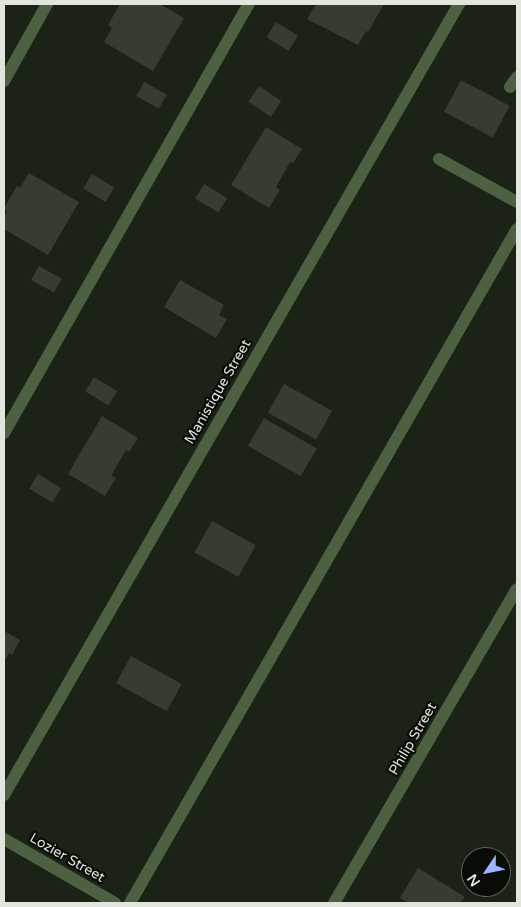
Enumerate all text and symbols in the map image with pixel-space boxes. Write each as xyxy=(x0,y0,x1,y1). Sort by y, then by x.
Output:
street label: Manistique Street xyxy=(181,337,255,447)
street label: Philip Street xyxy=(386,700,440,778)
street label: Lozier Street xyxy=(26,830,108,886)
north arrow xyxy=(461,847,511,897)
text: N xyxy=(464,871,484,890)

